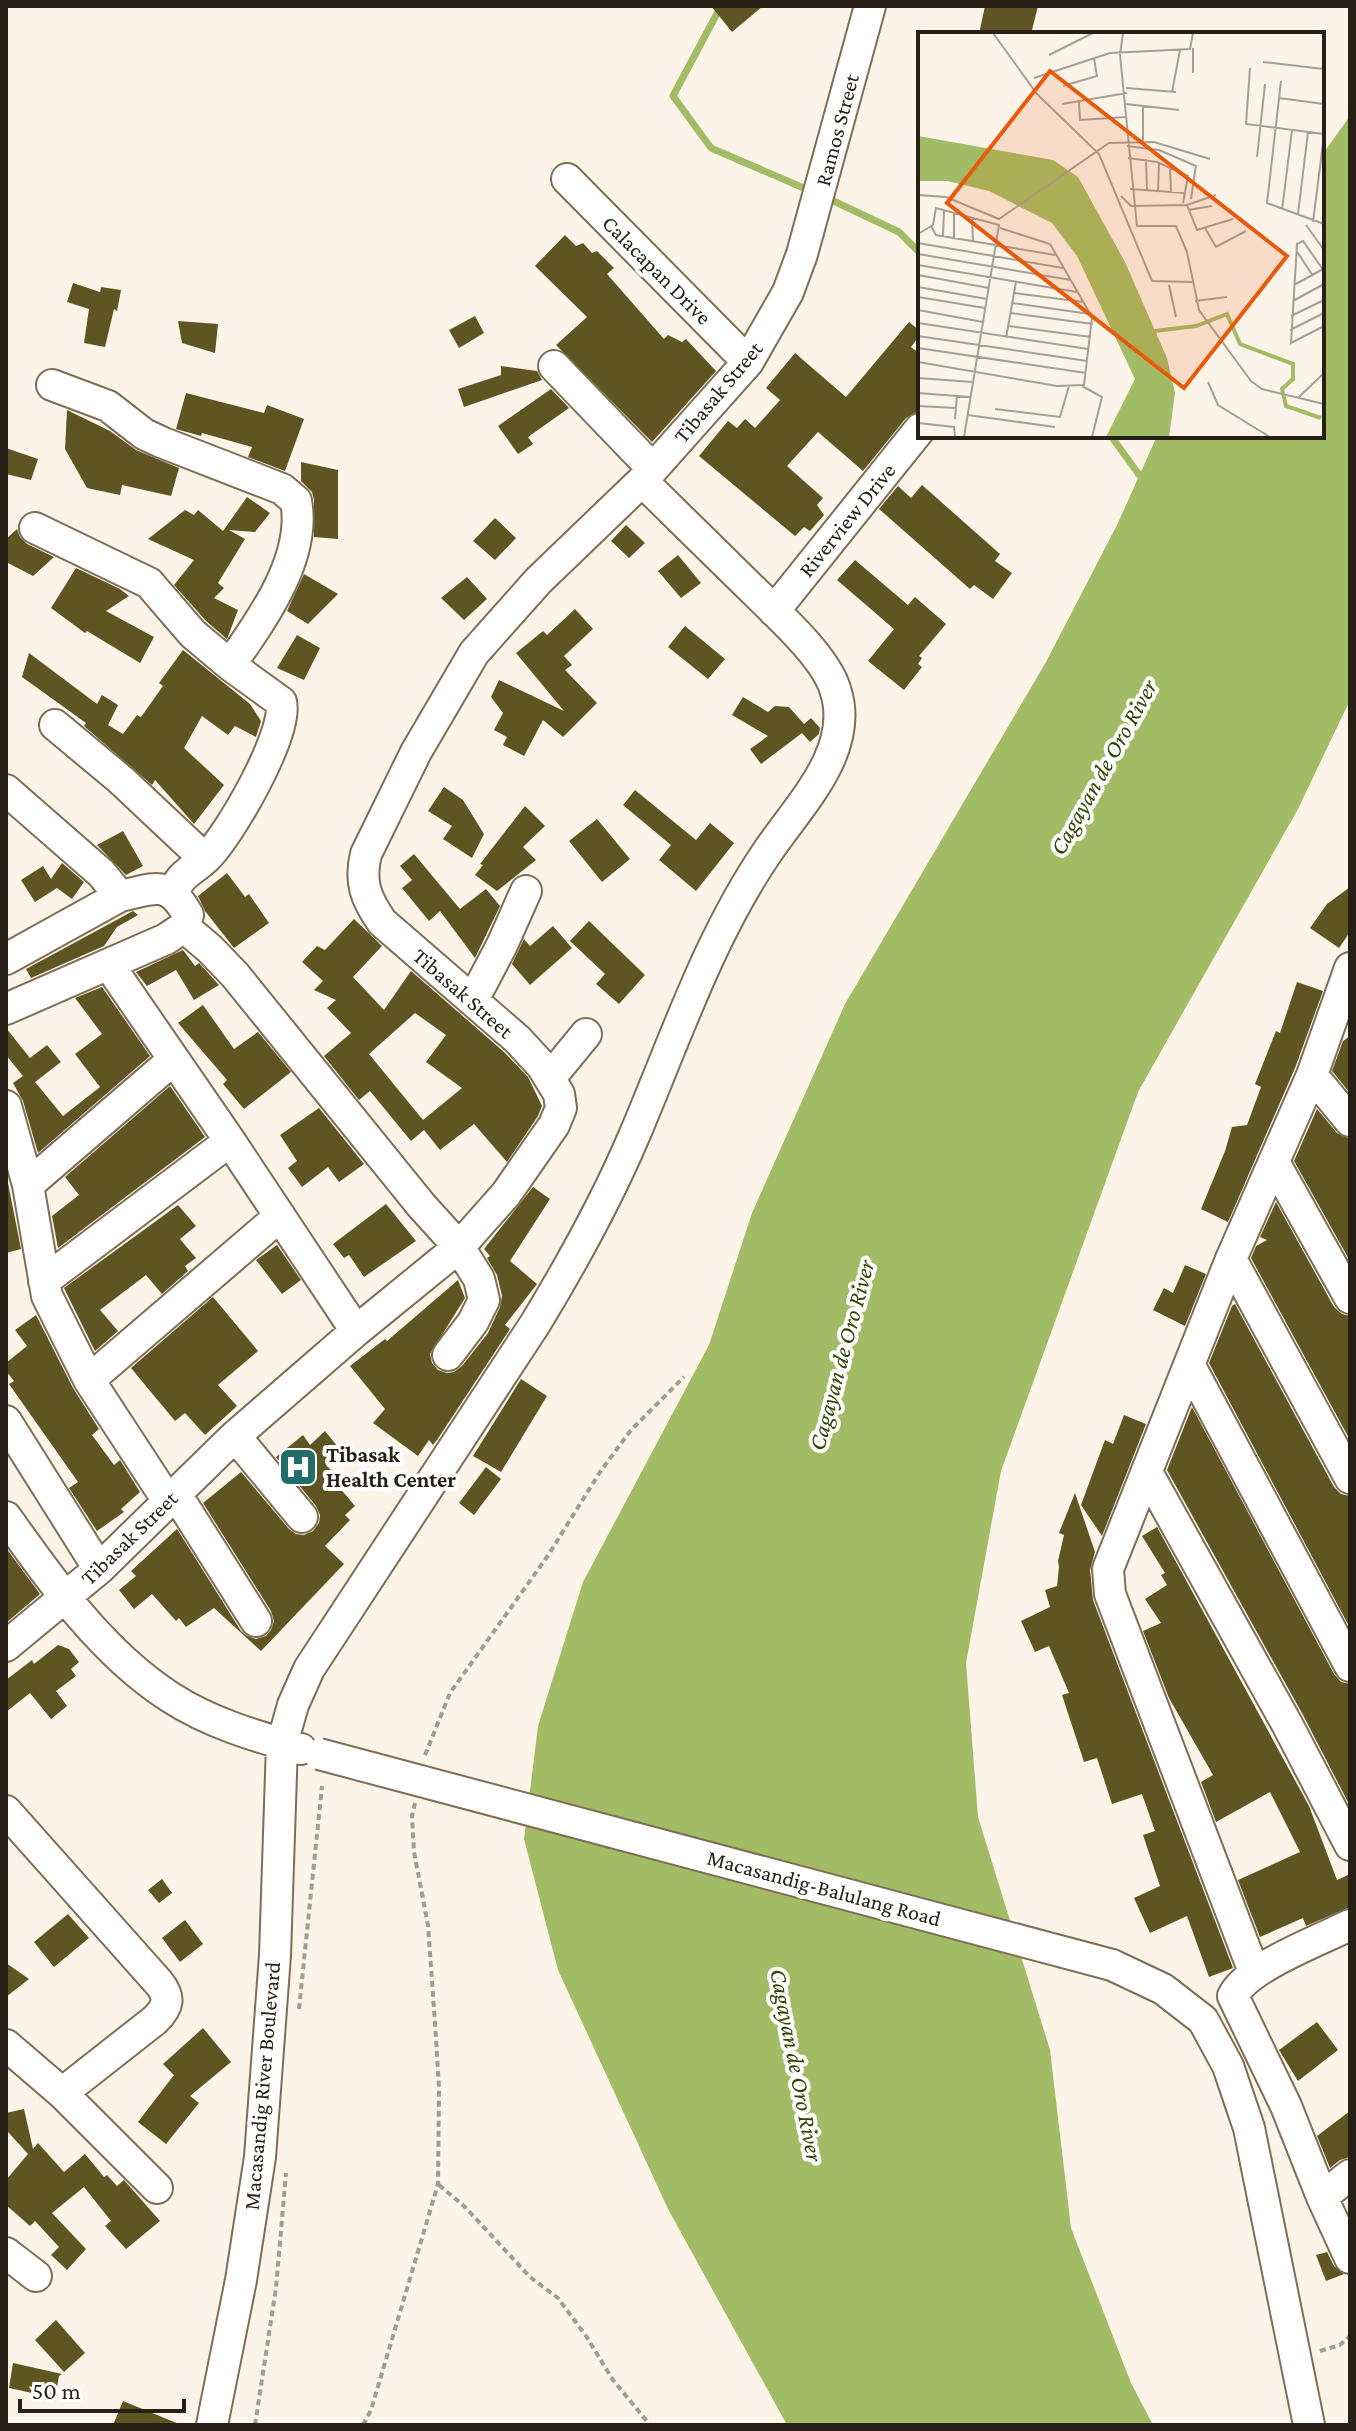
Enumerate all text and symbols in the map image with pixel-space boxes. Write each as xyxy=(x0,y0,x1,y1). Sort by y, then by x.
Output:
inset map xyxy=(918,32,1324,438)
street label: Ramos Street xyxy=(810,70,864,189)
street label: Calacapan Drive xyxy=(597,210,717,330)
street label: Tibasak Street xyxy=(669,336,768,448)
street label: Riverview Drive xyxy=(794,458,900,582)
water label: Cagayan de Oro River xyxy=(1044,674,1163,859)
street label: Tibasak Street xyxy=(408,943,519,1044)
water label: Cagayan de Oro River xyxy=(803,1256,880,1453)
place label: Tibasak Health Center xyxy=(326,1442,456,1492)
hospital icon: Tibasak Health Center xyxy=(277,1446,319,1488)
street label: Tibasak Street xyxy=(76,1485,183,1590)
street label: Macasandig-Balulang Road xyxy=(704,1845,944,1931)
street label: Macasandig River Boulevard xyxy=(239,1960,285,2211)
water label: Cagayan de Oro River xyxy=(765,1966,829,2164)
scale bar xyxy=(20,2363,184,2413)
text: 50 m xyxy=(32,2377,81,2404)

